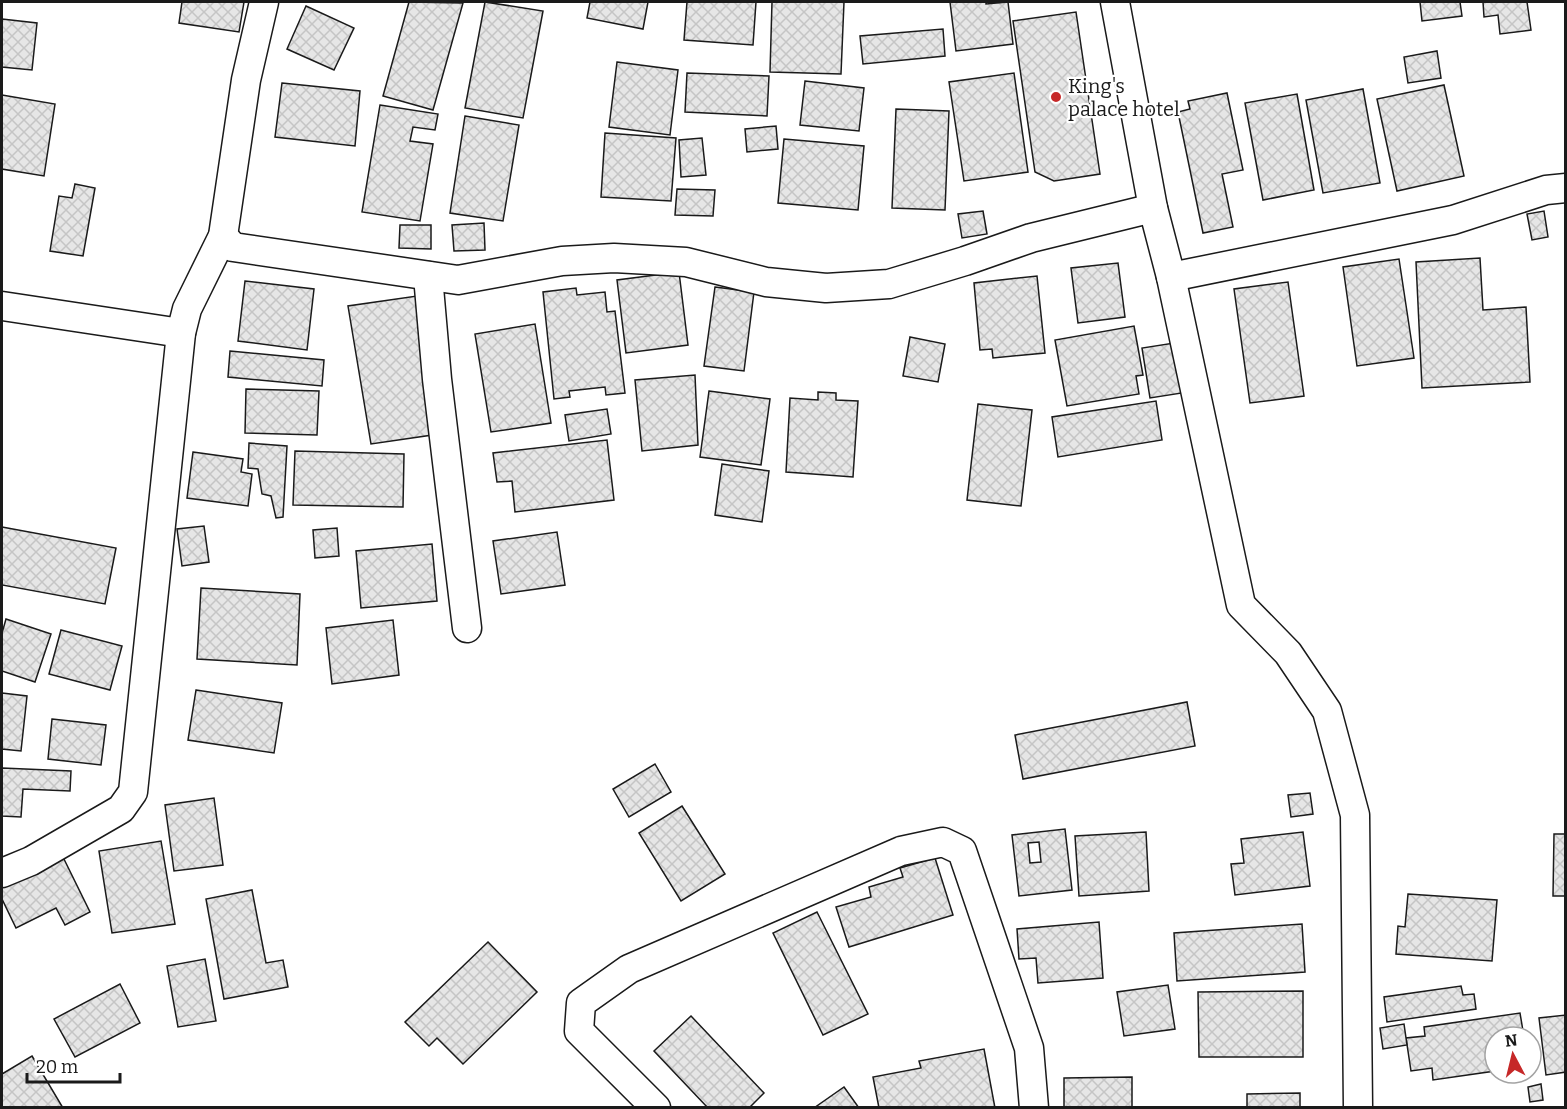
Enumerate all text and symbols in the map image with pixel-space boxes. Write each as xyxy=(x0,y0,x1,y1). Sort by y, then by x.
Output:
place label: King's palace hotel xyxy=(1068,74,1180,121)
marker: King's palace hotel xyxy=(1049,90,1063,104)
north arrow xyxy=(1483,1025,1543,1085)
text: N xyxy=(1504,1030,1519,1051)
scale bar xyxy=(27,1046,120,1084)
text: 20 m xyxy=(36,1056,78,1078)

